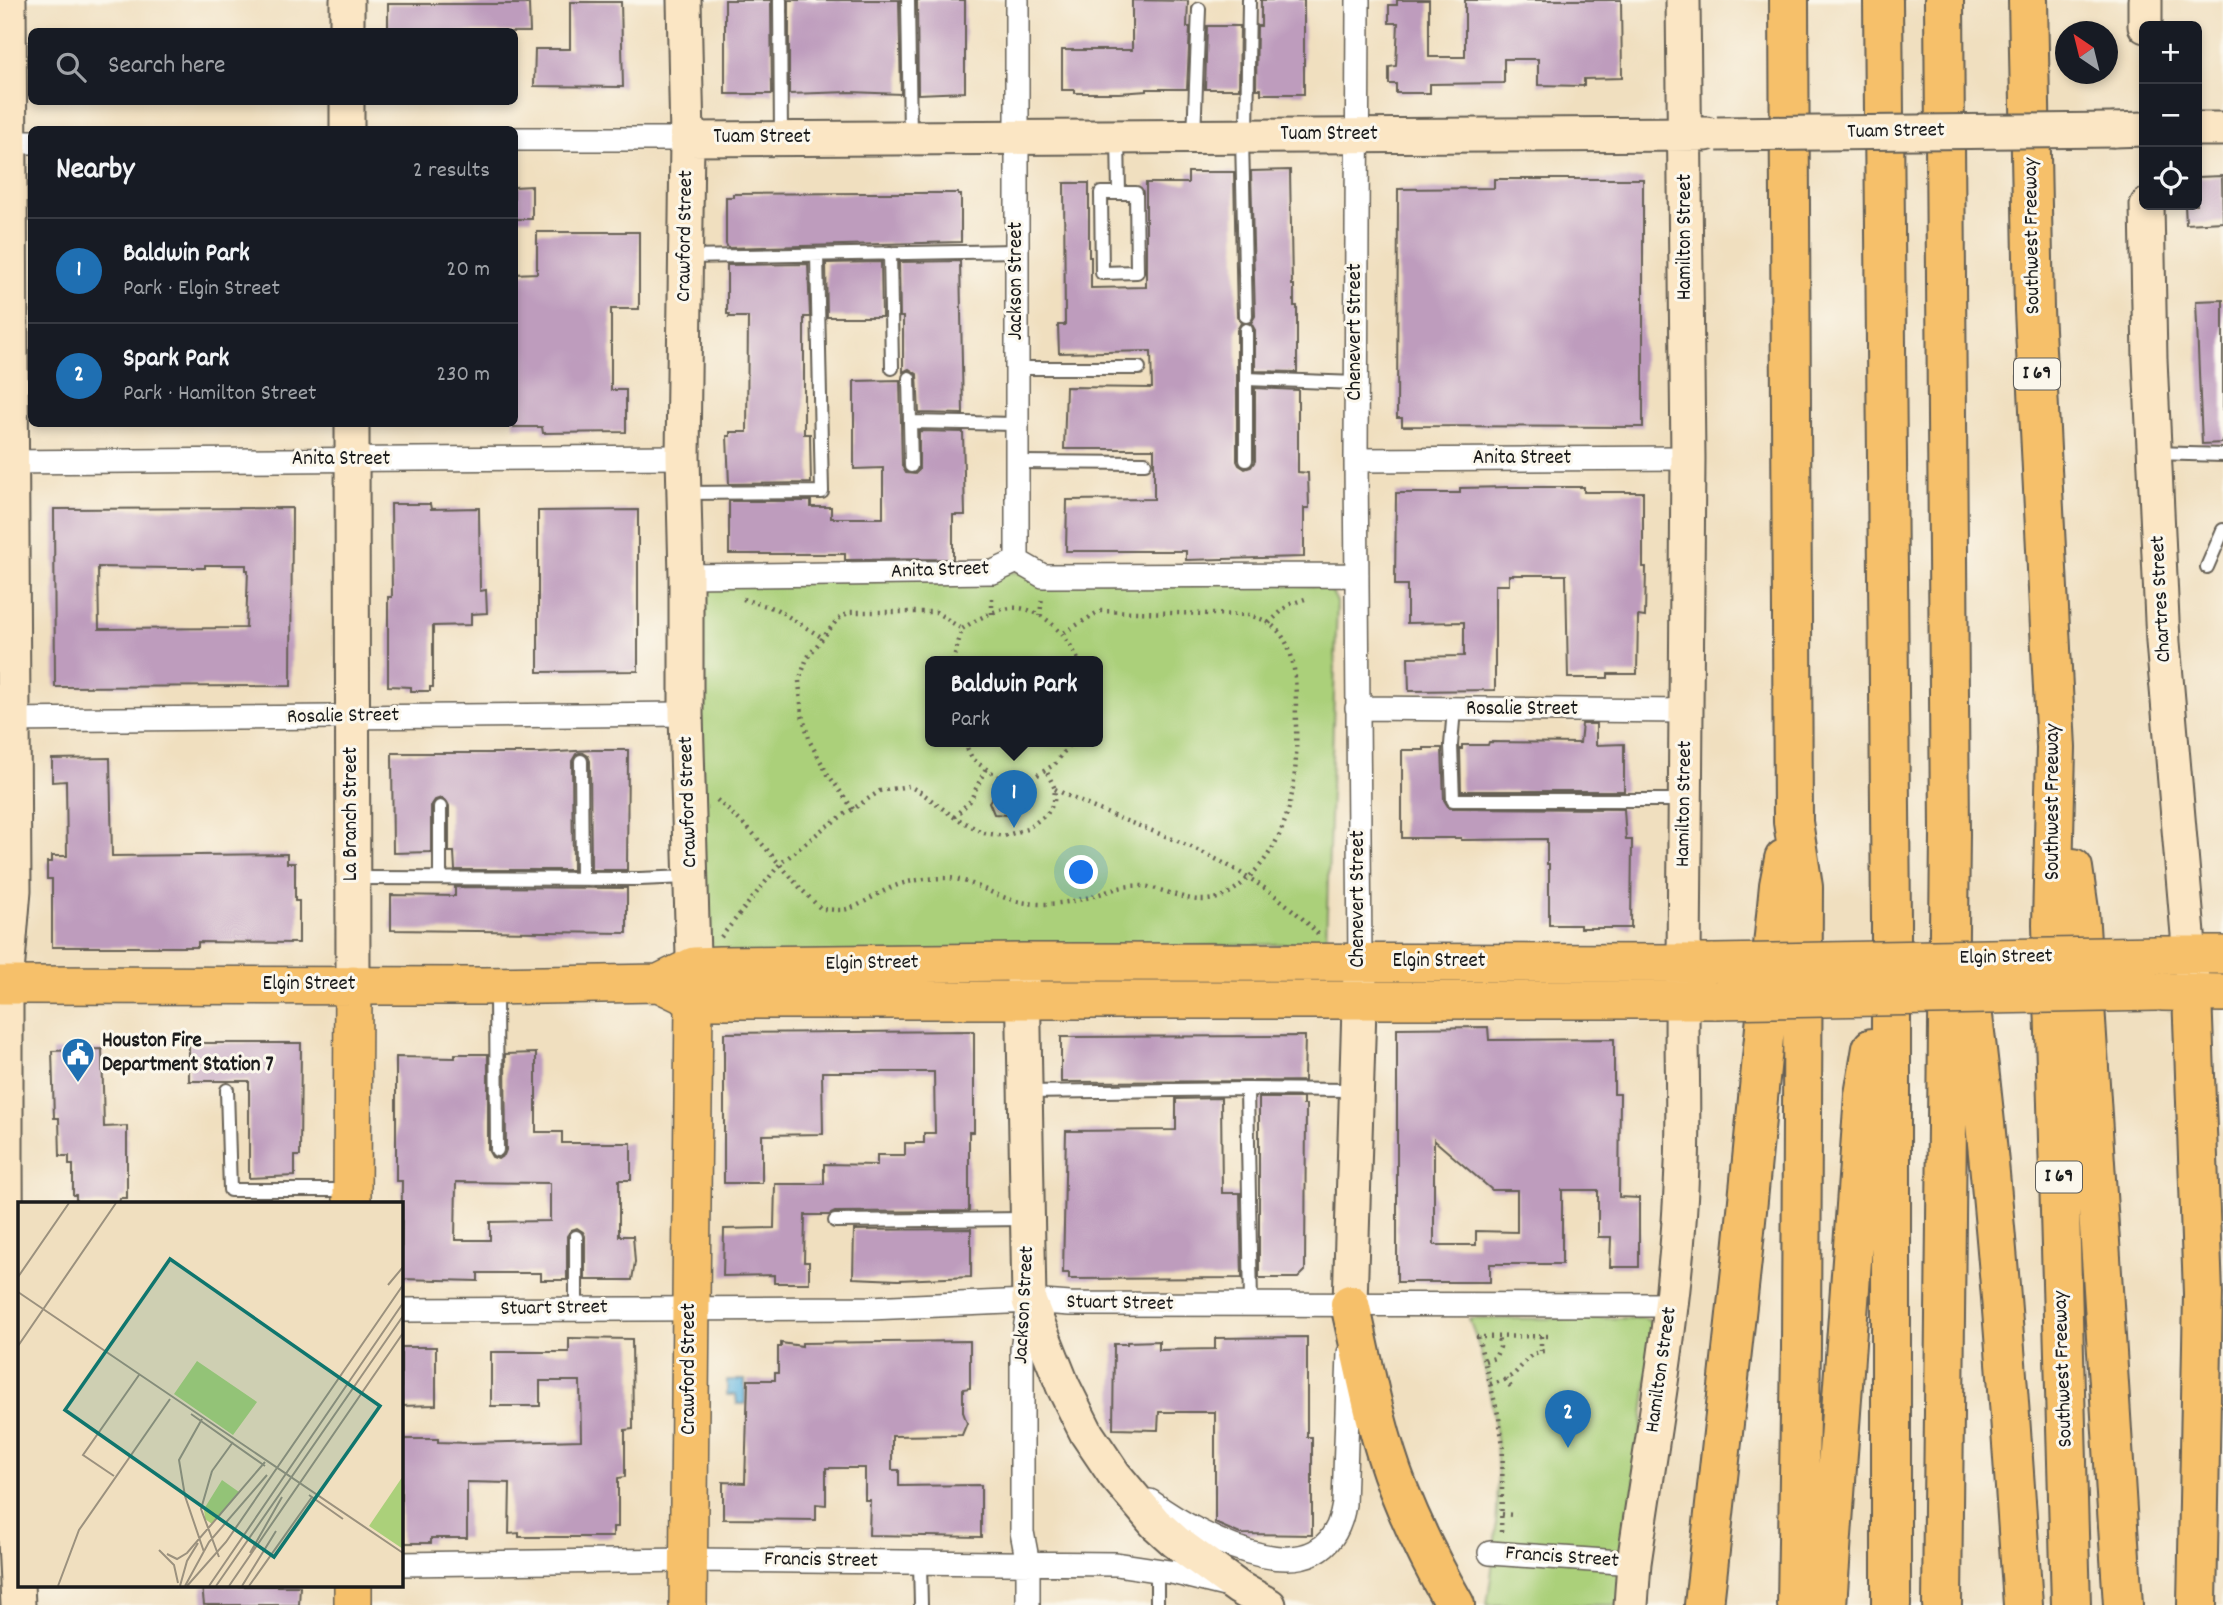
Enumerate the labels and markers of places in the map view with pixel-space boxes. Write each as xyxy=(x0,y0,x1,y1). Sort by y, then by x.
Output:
pin: 1 xyxy=(991,770,1037,828)
place label: Houston Fire Department Station 7 xyxy=(102,1027,273,1081)
public building icon: Houston Fire Department Station 7 xyxy=(59,1035,97,1084)
pin: 2 xyxy=(1545,1390,1591,1448)

